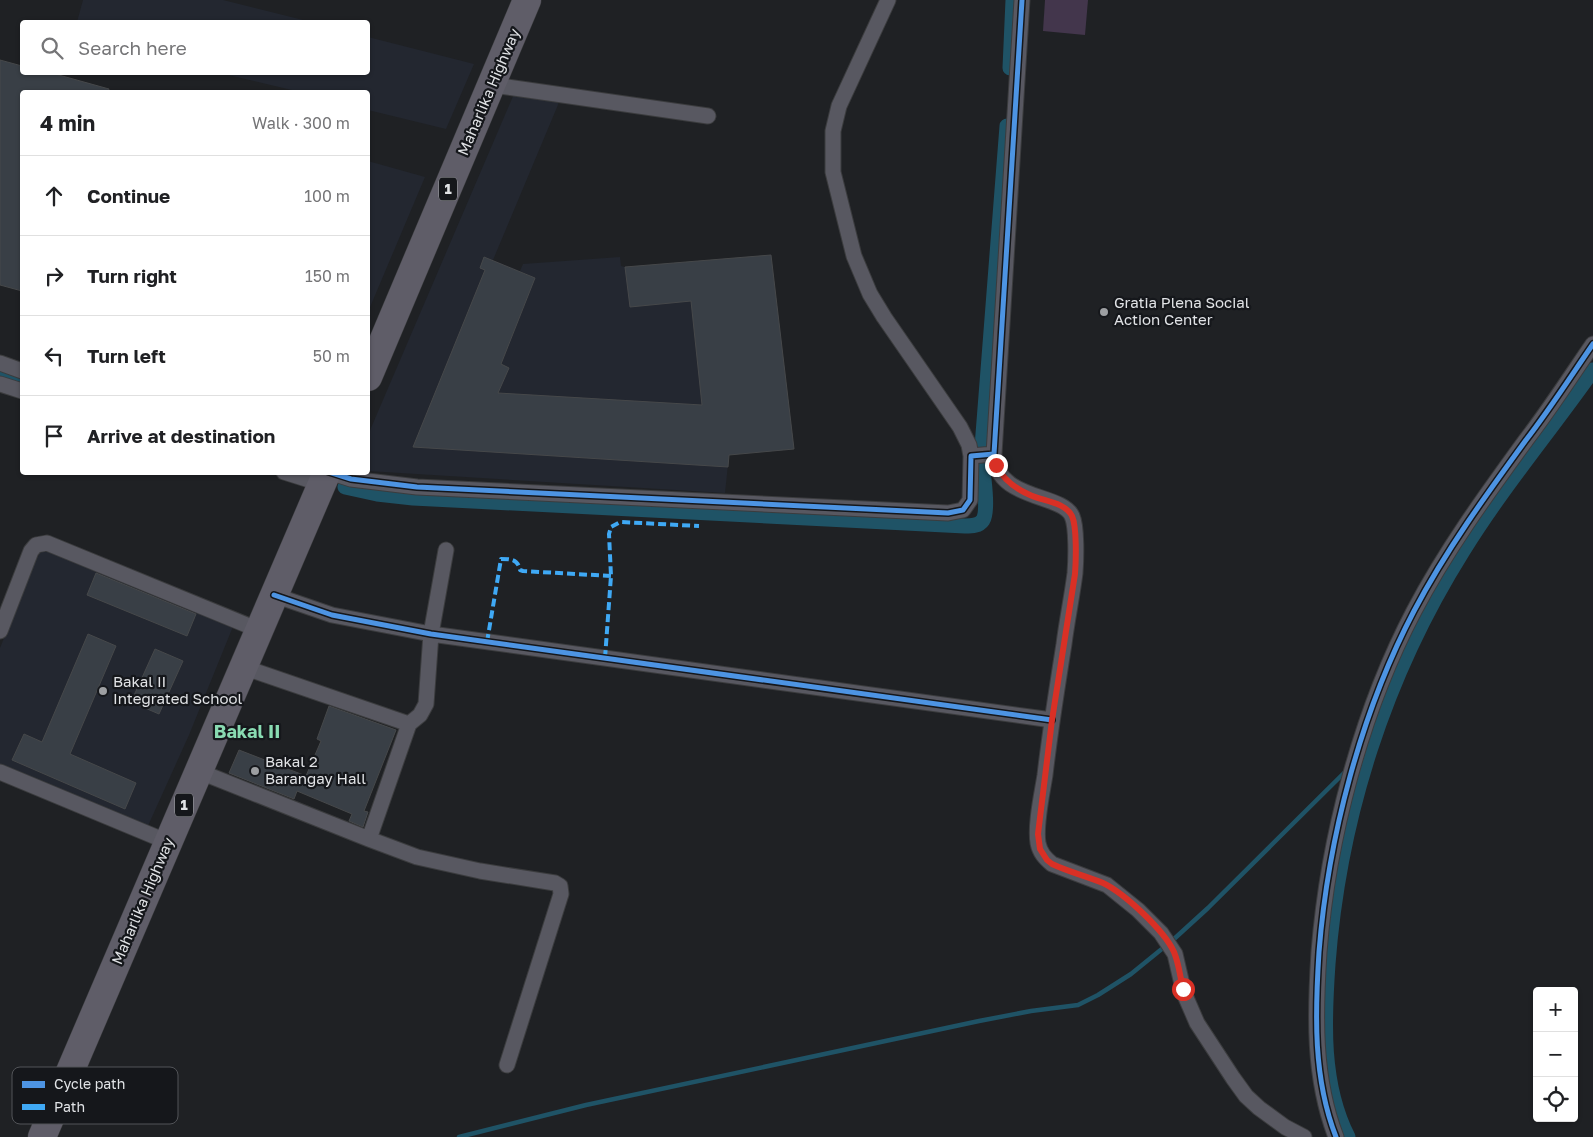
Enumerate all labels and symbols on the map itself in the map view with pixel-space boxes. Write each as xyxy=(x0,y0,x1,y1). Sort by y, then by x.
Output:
street label: Maharlika Highway xyxy=(453,25,523,158)
road number: 1 xyxy=(439,178,457,200)
place label: Gratia Plena Social Action Center xyxy=(1114,293,1250,328)
marker: Gratia Plena Social Action Center xyxy=(1098,306,1110,318)
route end xyxy=(985,454,1008,477)
place label: Bakal II Integrated School xyxy=(113,672,242,707)
marker: Bakal II Integrated School xyxy=(97,685,109,697)
district label: Bakal II xyxy=(214,720,280,742)
place label: Bakal 2 Barangay Hall xyxy=(265,752,366,787)
marker: Bakal 2 Barangay Hall xyxy=(249,765,261,777)
road number: 1 xyxy=(175,794,193,816)
street label: Maharlika Highway xyxy=(107,834,177,967)
route start xyxy=(1172,978,1195,1001)
legend xyxy=(12,1067,178,1124)
text: Cycle path xyxy=(54,1075,125,1092)
text: Path xyxy=(54,1098,85,1115)

